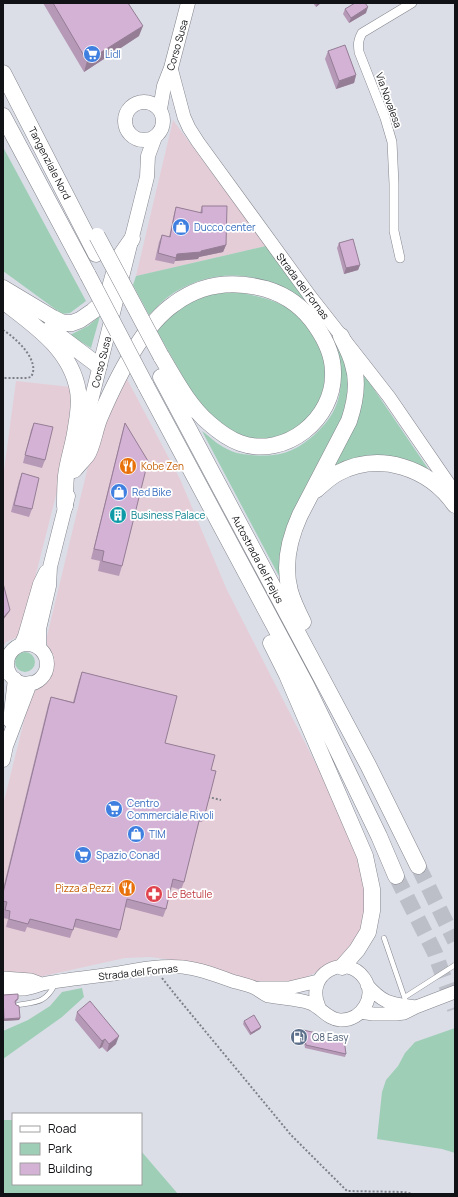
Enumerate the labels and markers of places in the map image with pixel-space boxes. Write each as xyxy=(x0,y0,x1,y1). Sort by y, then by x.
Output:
supermarket icon: Lidl xyxy=(82,44,102,64)
place label: Lidl xyxy=(105,47,121,61)
shop icon: Ducco center xyxy=(171,217,191,237)
place label: Ducco center xyxy=(194,220,256,234)
restaurant icon: Kobe Zen xyxy=(118,456,138,476)
place label: Kobe Zen xyxy=(141,459,184,473)
shop icon: Red Bike xyxy=(109,482,129,502)
place label: Red Bike xyxy=(132,485,171,499)
building icon: Business Palace xyxy=(108,505,128,525)
place label: Business Palace xyxy=(131,508,206,522)
place label: Centro Commerciale Rivoli xyxy=(127,796,214,822)
supermarket icon: Centro Commerciale Rivoli xyxy=(104,799,124,819)
shop icon: TIM xyxy=(126,824,146,844)
place label: TIM xyxy=(149,827,166,841)
supermarket icon: Spazio Conad xyxy=(73,845,93,865)
place label: Spazio Conad xyxy=(96,848,160,862)
restaurant icon: Pizza a Pezzi xyxy=(117,878,137,898)
place label: Pizza a Pezzi xyxy=(55,881,114,895)
pharmacy icon: Le Betulle xyxy=(144,884,164,904)
place label: Le Betulle xyxy=(167,887,213,901)
fuel station icon: Q8 Easy xyxy=(289,1027,309,1047)
place label: Q8 Easy xyxy=(312,1030,349,1044)

